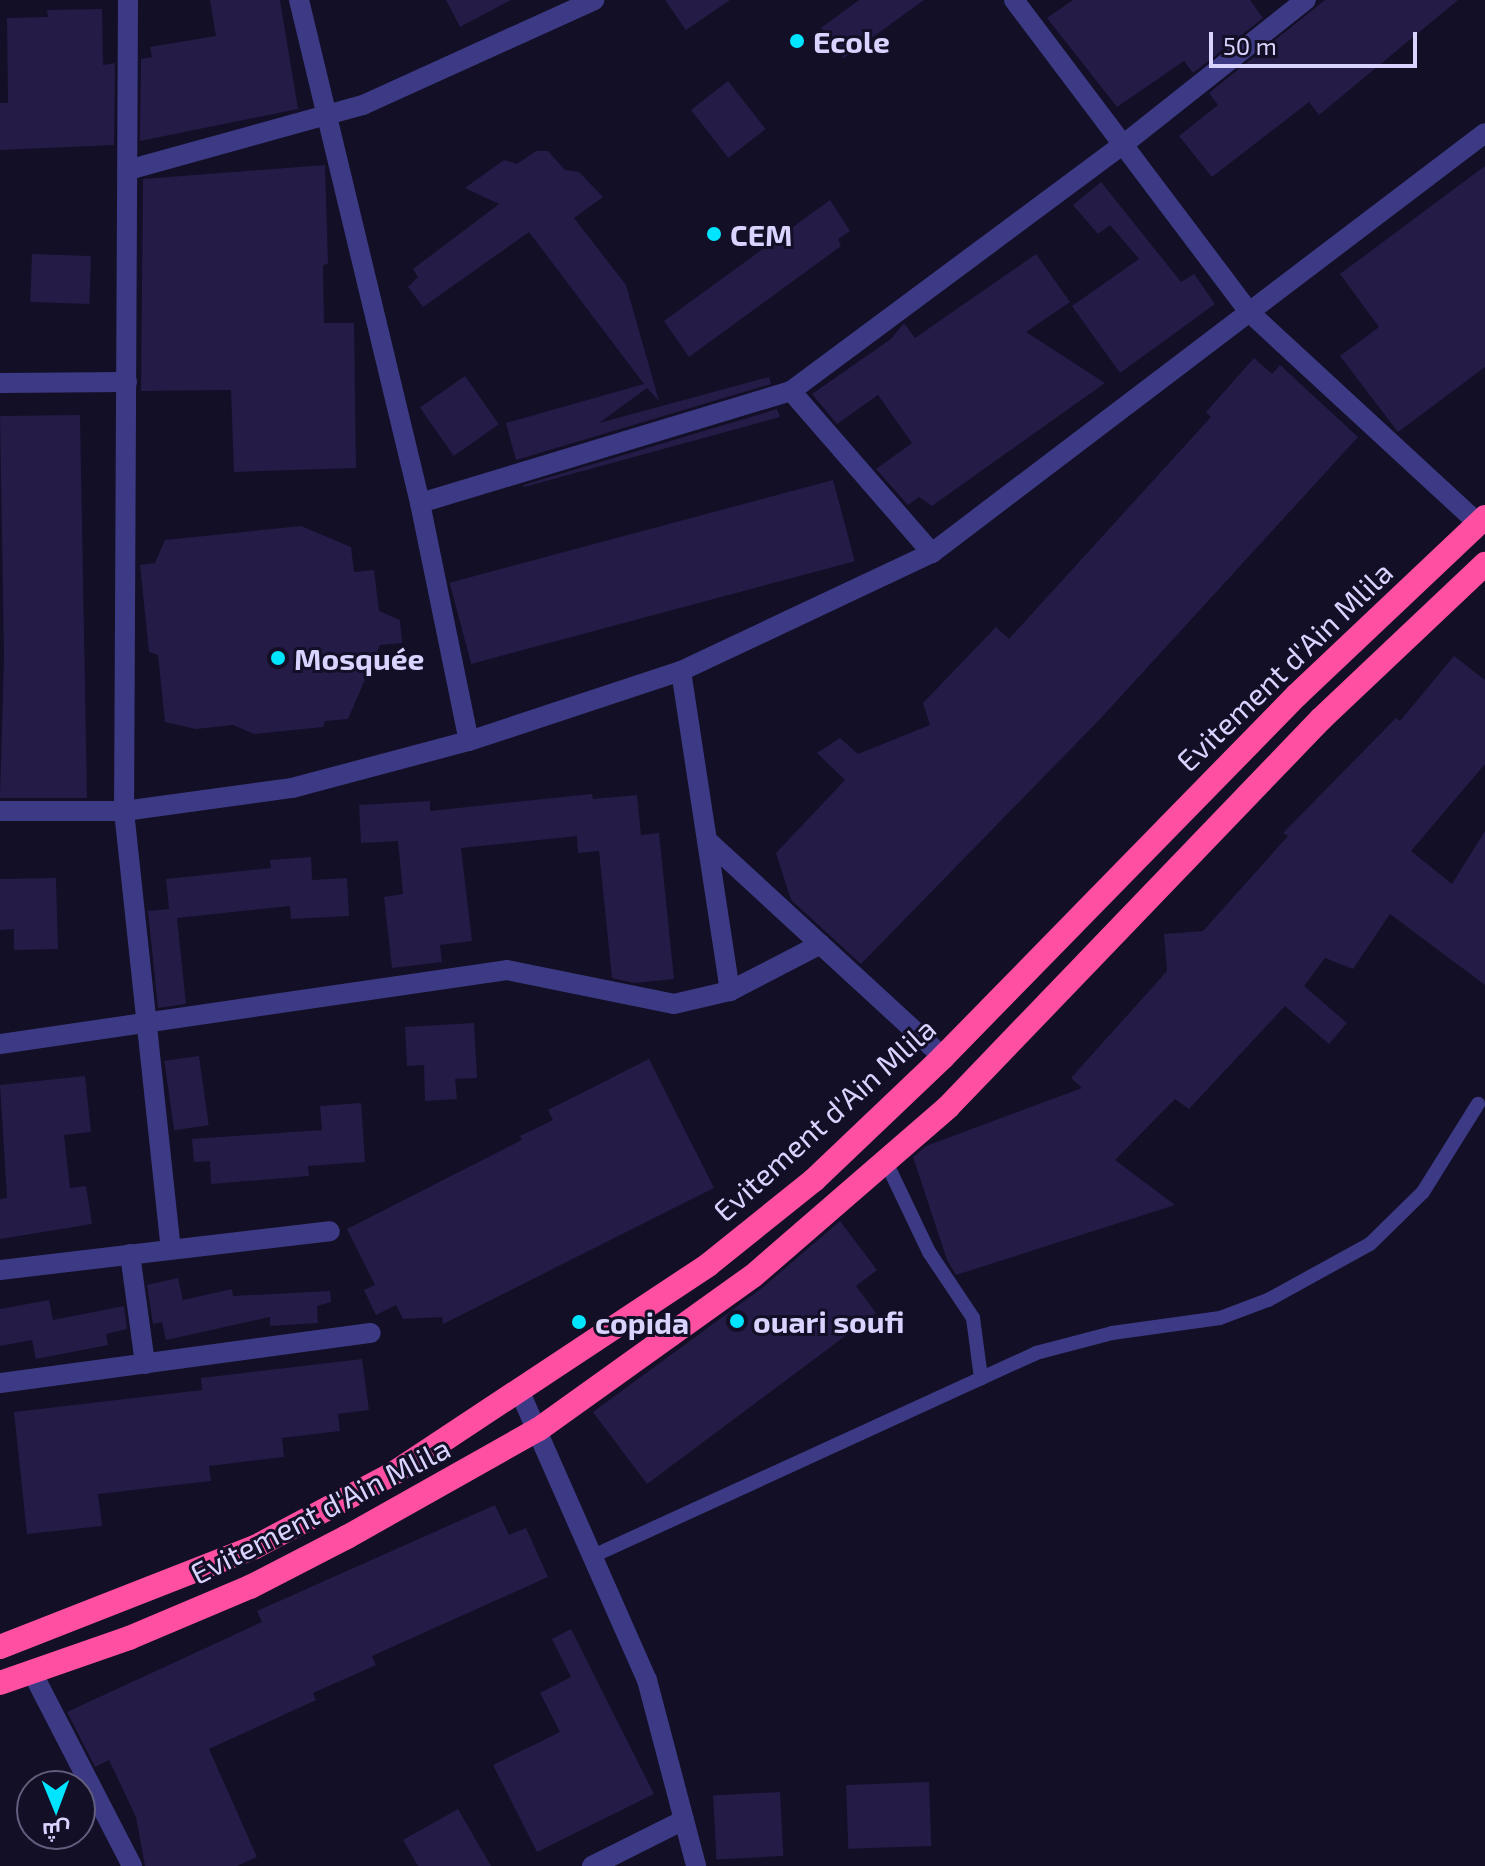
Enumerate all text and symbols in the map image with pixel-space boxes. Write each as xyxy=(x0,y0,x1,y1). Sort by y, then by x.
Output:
scale bar xyxy=(1213,16,1421,66)
place label: Ecole xyxy=(813,23,890,59)
text: 50 m xyxy=(1223,31,1277,60)
marker: Ecole xyxy=(788,32,806,50)
place label: CEM xyxy=(730,216,792,252)
marker: CEM xyxy=(705,225,723,243)
street label: Evitement d'Ain Mlila xyxy=(1169,554,1399,778)
place label: Mosquée xyxy=(294,640,425,676)
marker: Mosquée xyxy=(269,649,287,667)
street label: Evitement d'Ain Mlila xyxy=(706,1010,942,1228)
place label: ouari soufi xyxy=(753,1303,905,1339)
place label: copida xyxy=(595,1304,689,1340)
marker: ouari soufi xyxy=(728,1312,746,1330)
marker: copida xyxy=(570,1313,588,1331)
street label: Evitement d'Ain Mlila xyxy=(184,1429,456,1591)
north arrow xyxy=(16,1770,96,1850)
text: ش xyxy=(42,1819,71,1845)

